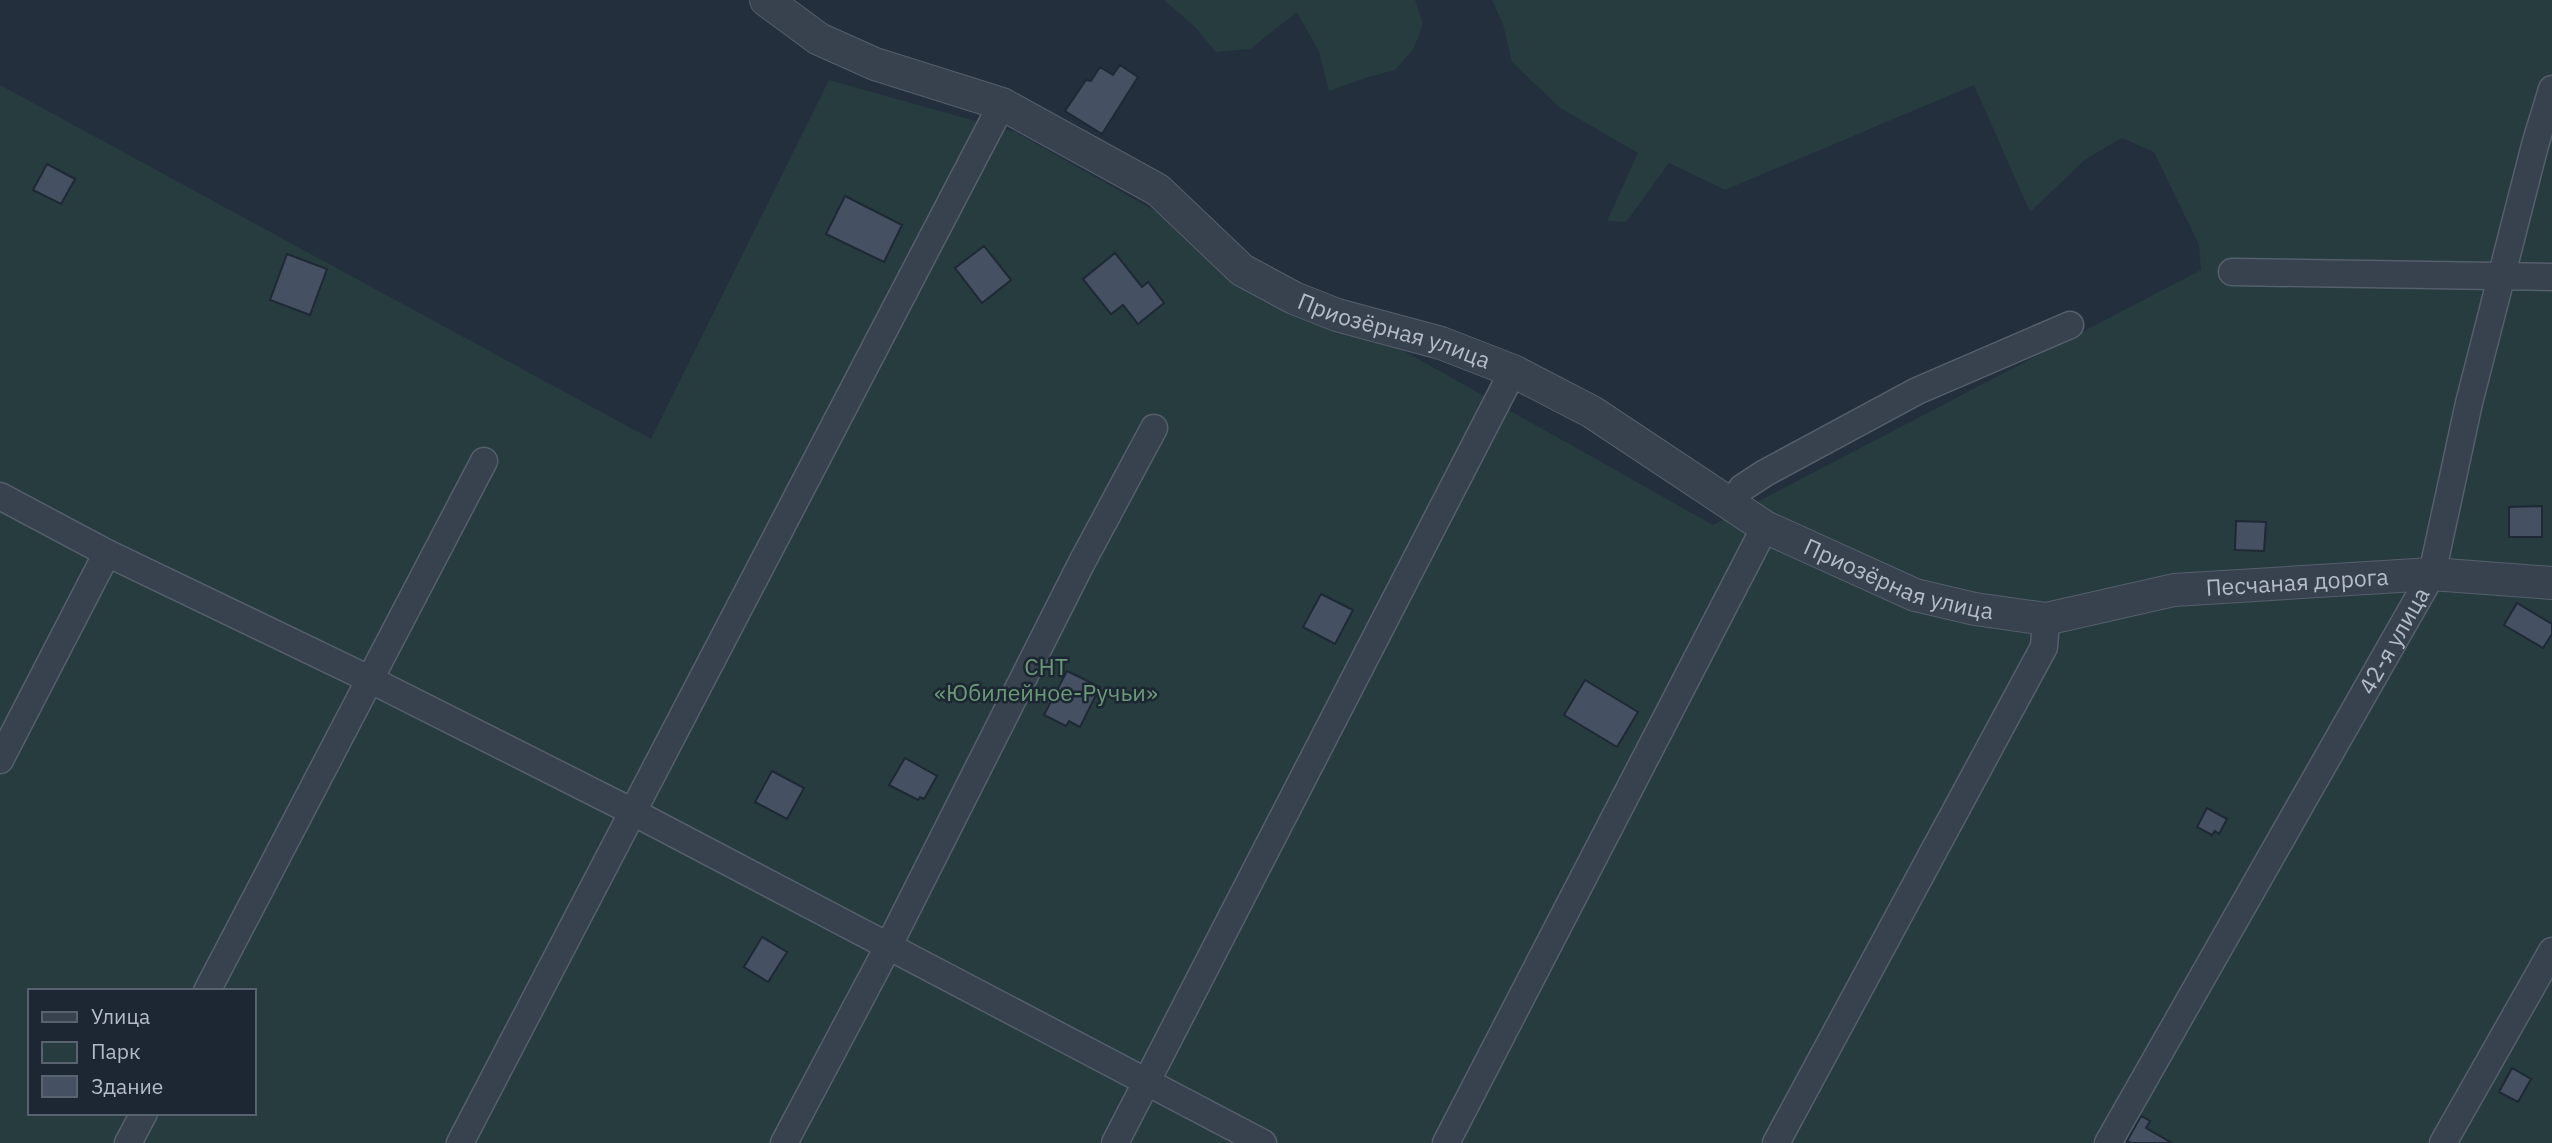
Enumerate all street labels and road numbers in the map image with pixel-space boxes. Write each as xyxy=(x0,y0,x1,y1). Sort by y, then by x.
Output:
street label: Приозёрная улица xyxy=(1294,285,1495,375)
street label: Приозёрная улица xyxy=(1800,531,1996,625)
street label: Песчаная дорога xyxy=(2205,561,2389,602)
street label: 42-я улица xyxy=(2351,581,2435,699)

